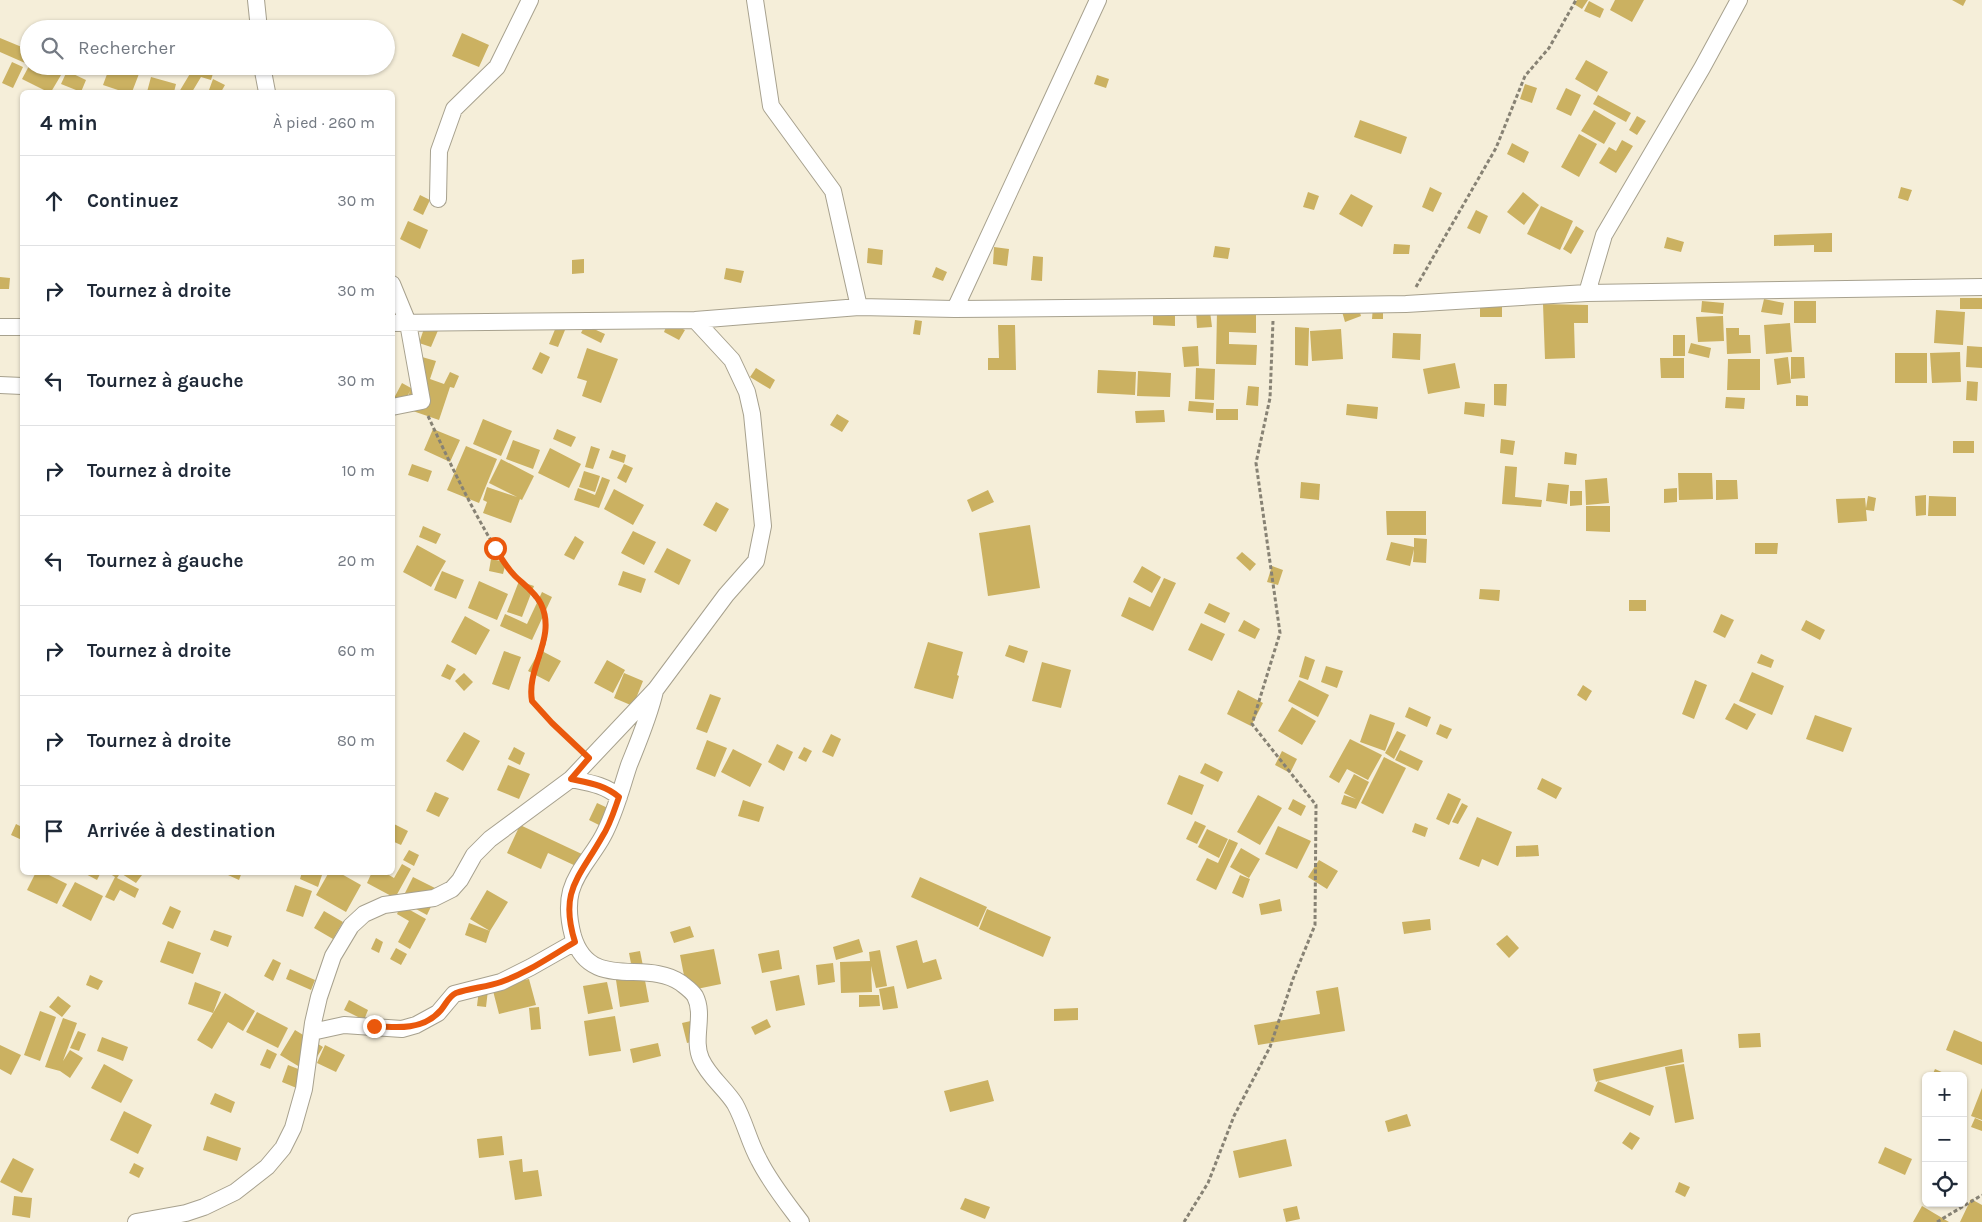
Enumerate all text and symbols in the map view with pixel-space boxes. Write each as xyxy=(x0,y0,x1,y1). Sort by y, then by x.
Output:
search box xyxy=(20,20,395,75)
icon: search xyxy=(38,34,66,62)
text: Rechercher xyxy=(78,37,175,59)
text: 4 min xyxy=(40,111,98,135)
text: À pied · 260 m xyxy=(273,113,375,132)
icon: ahead xyxy=(40,187,68,215)
text: Continuez xyxy=(87,190,179,212)
text: 30 m xyxy=(337,191,375,210)
icon: right xyxy=(40,277,68,305)
text: Tournez à droite xyxy=(87,280,231,302)
text: 30 m xyxy=(337,281,375,300)
icon: left xyxy=(40,367,68,395)
text: Tournez à gauche xyxy=(87,370,244,392)
text: 30 m xyxy=(337,371,375,390)
icon: right xyxy=(40,457,68,485)
text: Tournez à droite xyxy=(87,460,231,482)
text: 10 m xyxy=(341,461,375,480)
route start xyxy=(484,537,507,560)
icon: left xyxy=(40,547,68,575)
text: Tournez à gauche xyxy=(87,550,244,572)
text: 20 m xyxy=(337,551,375,570)
icon: right xyxy=(40,637,68,665)
text: Tournez à droite xyxy=(87,640,231,662)
text: 60 m xyxy=(338,641,375,660)
icon: right xyxy=(40,727,68,755)
text: Tournez à droite xyxy=(87,730,231,752)
text: 80 m xyxy=(337,731,375,750)
icon: arrive xyxy=(40,817,68,845)
text: Arrivée à destination xyxy=(87,820,276,842)
route end xyxy=(363,1015,386,1038)
map controls xyxy=(1922,1072,1967,1207)
button: + xyxy=(1922,1072,1967,1117)
button: − xyxy=(1922,1117,1967,1162)
button: locate xyxy=(1922,1162,1967,1207)

